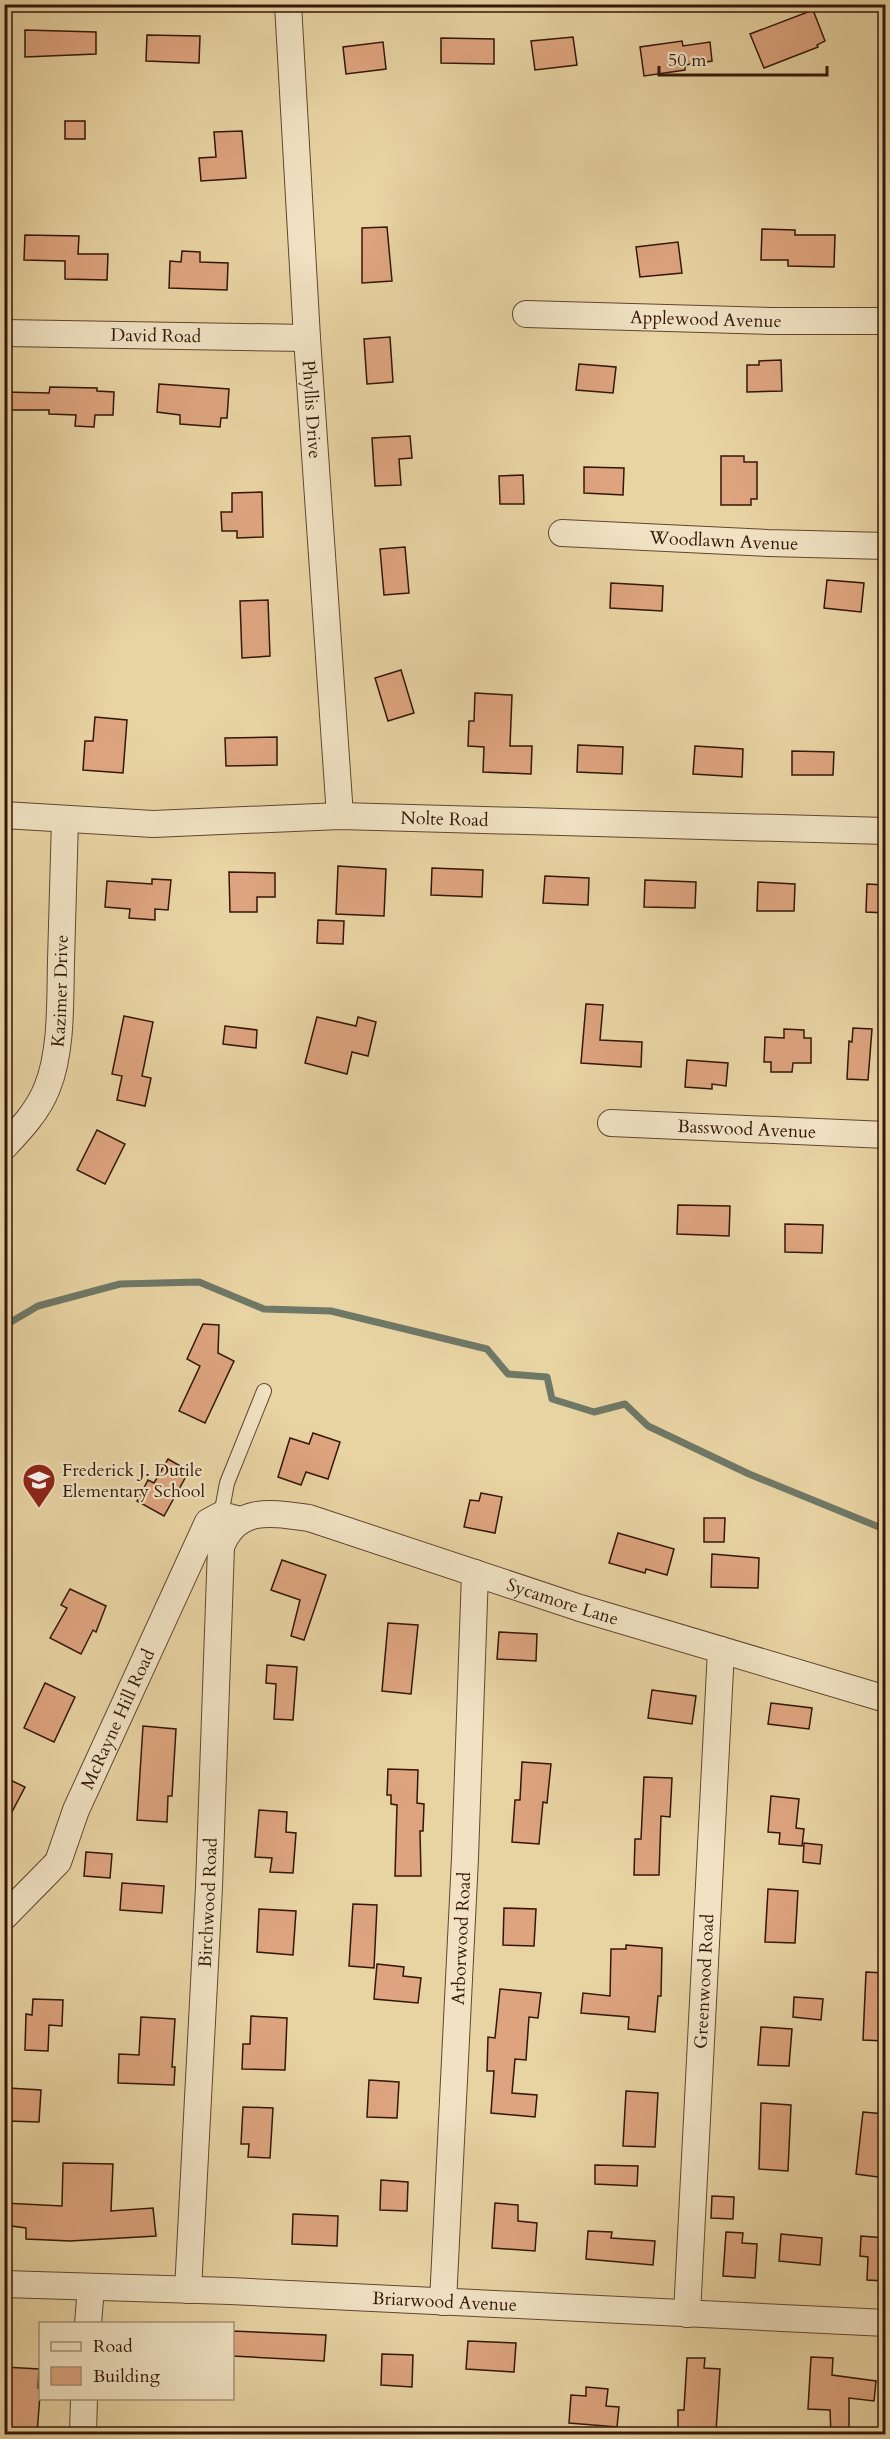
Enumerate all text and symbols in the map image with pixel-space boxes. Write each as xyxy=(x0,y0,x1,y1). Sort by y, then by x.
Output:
scale bar xyxy=(659,39,827,77)
text: 50 m xyxy=(668,48,707,73)
street label: Applewood Avenue xyxy=(630,305,782,334)
street label: David Road xyxy=(110,323,202,349)
street label: Phyllis Drive xyxy=(296,359,327,459)
street label: Woodlawn Avenue xyxy=(648,525,799,557)
street label: Nolte Road xyxy=(400,806,489,833)
street label: Kazimer Drive xyxy=(45,934,75,1049)
street label: Basswood Avenue xyxy=(677,1114,817,1145)
place label: Frederick J. Dutile Elementary School xyxy=(62,1458,205,1504)
school or university icon: Frederick J. Dutile Elementary School xyxy=(21,1462,57,1509)
street label: Sycamore Lane xyxy=(503,1572,621,1632)
street label: McRayne Hill Road xyxy=(75,1645,161,1794)
street label: Birchwood Road xyxy=(193,1837,224,1968)
street label: Arborwood Road xyxy=(446,1871,477,2006)
street label: Greenwood Road xyxy=(689,1913,720,2050)
street label: Briarwood Avenue xyxy=(372,2286,518,2318)
legend xyxy=(39,2322,234,2400)
text: Road xyxy=(93,2334,133,2359)
text: Building xyxy=(93,2364,161,2389)

